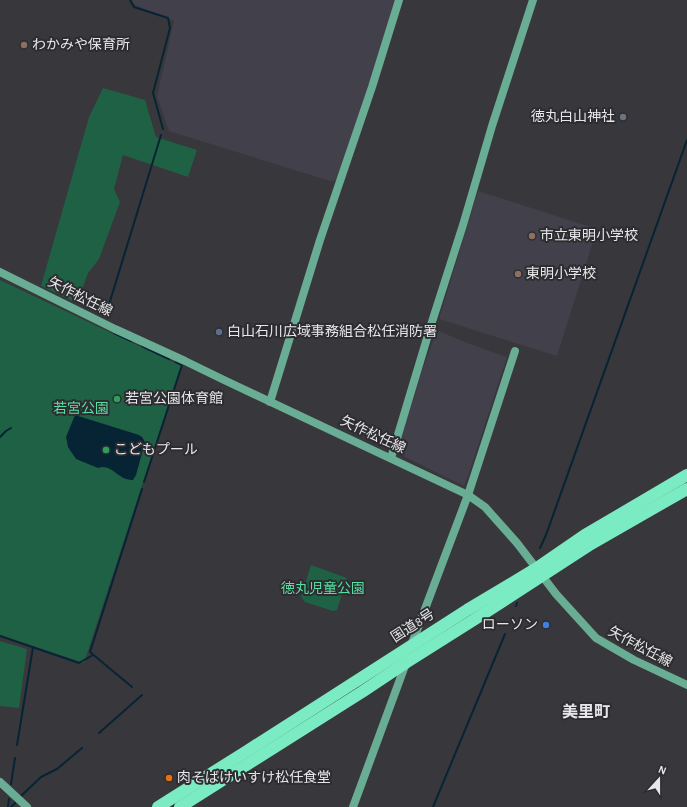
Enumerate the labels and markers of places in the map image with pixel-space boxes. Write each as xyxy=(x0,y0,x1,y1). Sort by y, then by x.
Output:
place label: わかみや保育所 xyxy=(32,37,130,52)
marker: わかみや保育所 xyxy=(19,40,29,50)
place label: 徳丸白山神社 xyxy=(531,109,615,124)
marker: 徳丸白山神社 xyxy=(618,112,628,122)
place label: 市立東明小学校 xyxy=(540,228,638,243)
marker: 市立東明小学校 xyxy=(527,231,537,241)
place label: 東明小学校 xyxy=(526,266,596,281)
marker: 東明小学校 xyxy=(513,269,523,279)
place label: 白山石川広域事務組合松任消防署 xyxy=(227,324,437,339)
marker: 白山石川広域事務組合松任消防署 xyxy=(214,327,224,337)
place label: 若宮公園体育館 xyxy=(125,391,223,406)
marker: 若宮公園体育館 xyxy=(112,394,122,404)
place label: こどもプール xyxy=(114,442,198,457)
marker: こどもプール xyxy=(101,445,111,455)
place label: ローソン xyxy=(482,618,538,632)
marker: ローソン xyxy=(541,620,551,630)
place label: 肉そばけいすけ松任食堂 xyxy=(177,770,331,785)
marker: 肉そばけいすけ松任食堂 xyxy=(164,773,174,783)

